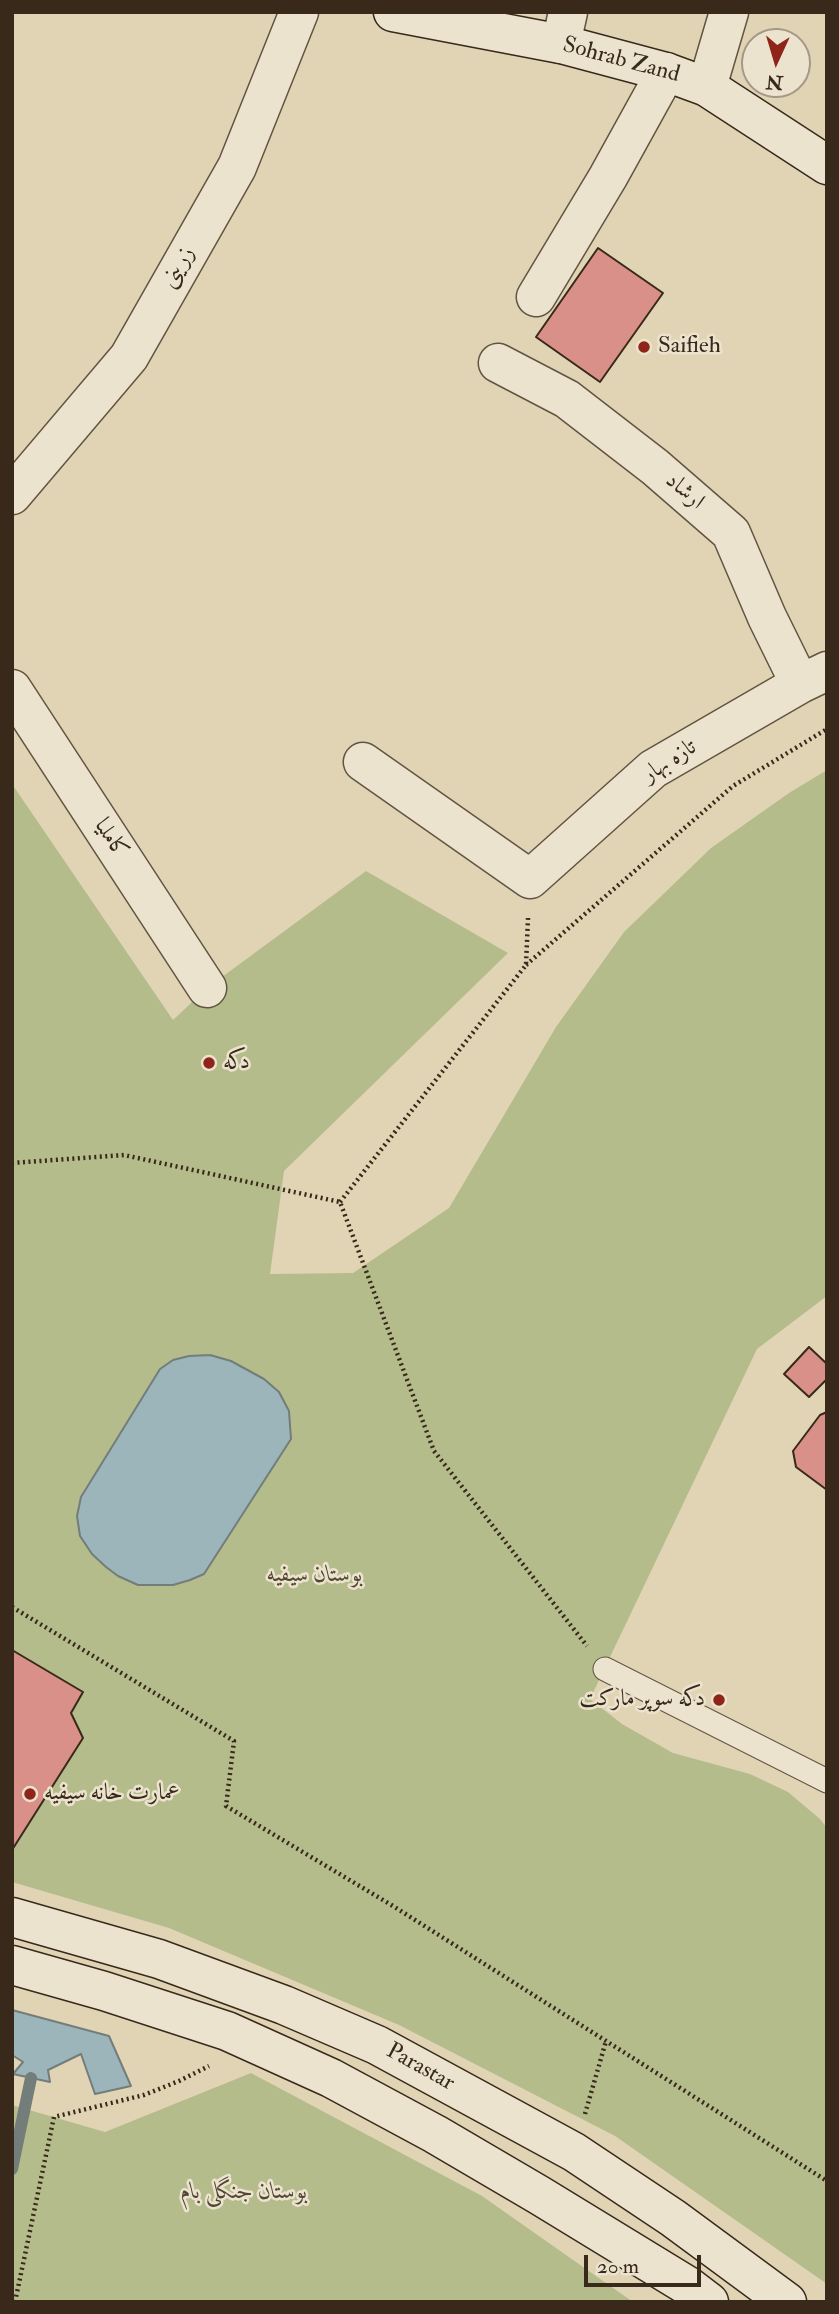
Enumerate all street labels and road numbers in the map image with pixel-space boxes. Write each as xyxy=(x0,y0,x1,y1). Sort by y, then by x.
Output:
street label: Sohrab Zand xyxy=(560,32,682,90)
street label: زرینی xyxy=(156,242,202,294)
street label: ارشاد xyxy=(659,468,709,516)
street label: تازه بهار xyxy=(638,734,702,790)
street label: کاملیا xyxy=(87,814,133,864)
street label: Parastar xyxy=(381,2038,459,2098)

